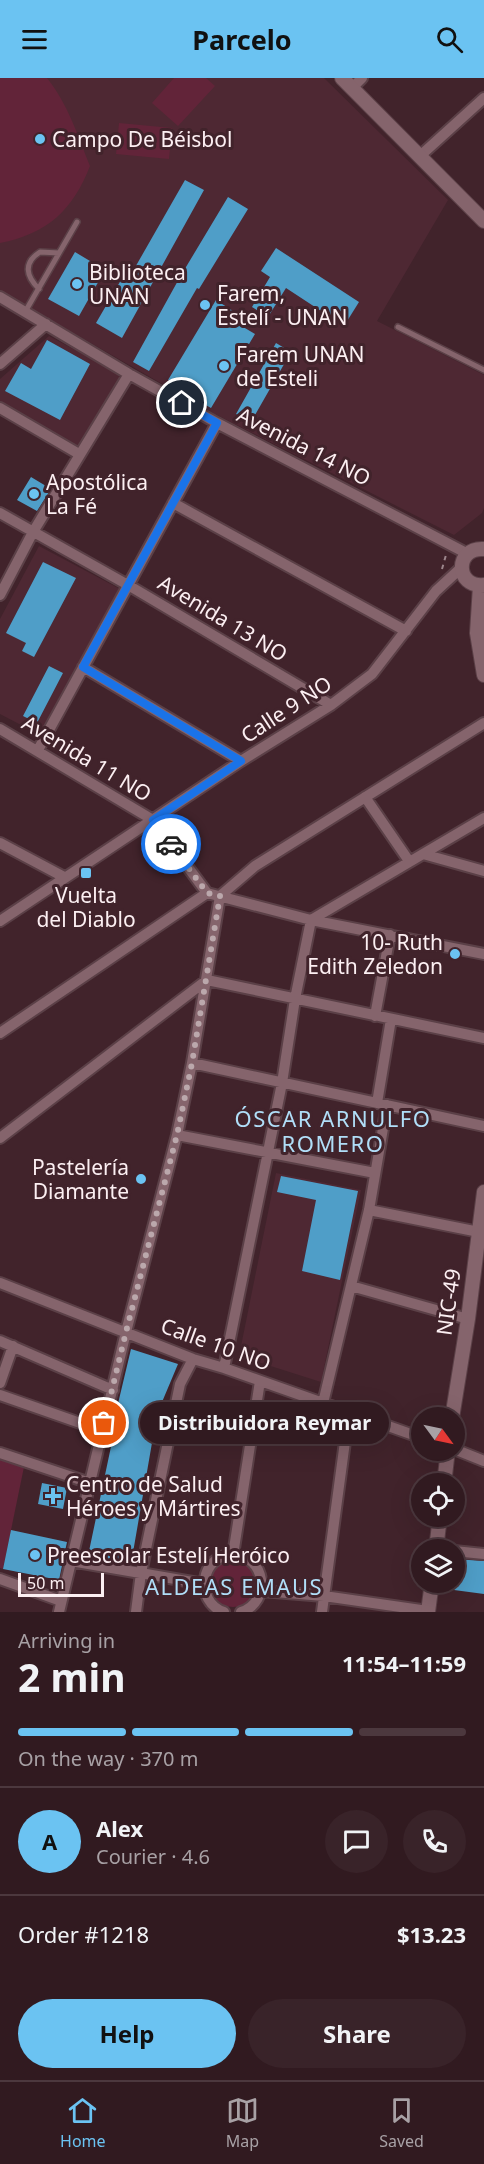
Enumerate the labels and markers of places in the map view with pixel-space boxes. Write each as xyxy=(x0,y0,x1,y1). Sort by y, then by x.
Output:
place label: Campo De Béisbol xyxy=(52,125,232,153)
marker: Campo De Béisbol xyxy=(33,132,47,146)
place label: Biblioteca UNAN xyxy=(89,258,186,310)
marker: Biblioteca UNAN xyxy=(70,277,84,291)
place label: Farem, Estelí - UNAN xyxy=(217,279,347,331)
marker: Farem, Estelí - UNAN xyxy=(198,298,212,312)
place label: Farem UNAN de Esteli xyxy=(236,340,365,392)
marker: Farem UNAN de Esteli xyxy=(217,359,231,373)
pin xyxy=(156,377,207,428)
place label: Apostólica La Fé xyxy=(46,468,148,520)
marker: Apostólica La Fé xyxy=(27,487,41,501)
marker: Vuelta del Diablo xyxy=(79,866,93,880)
place label: Vuelta del Diablo xyxy=(36,881,136,933)
place label: 10- Ruth Edith Zeledon xyxy=(307,928,443,980)
marker: 10- Ruth Edith Zeledon xyxy=(448,947,462,961)
place label: Pastelería Diamante xyxy=(32,1153,129,1205)
marker: Pastelería Diamante xyxy=(134,1172,148,1186)
pin xyxy=(78,1397,129,1448)
callout: Distribuidora Reymar xyxy=(140,1402,389,1444)
place label: Centro de Salud Héroes y Mártires xyxy=(66,1470,241,1522)
marker: Centro de Salud Héroes y Mártires xyxy=(44,1487,62,1505)
place label: Preescolar Estelí Heróico xyxy=(47,1541,290,1569)
marker: Preescolar Estelí Heróico xyxy=(28,1548,42,1562)

